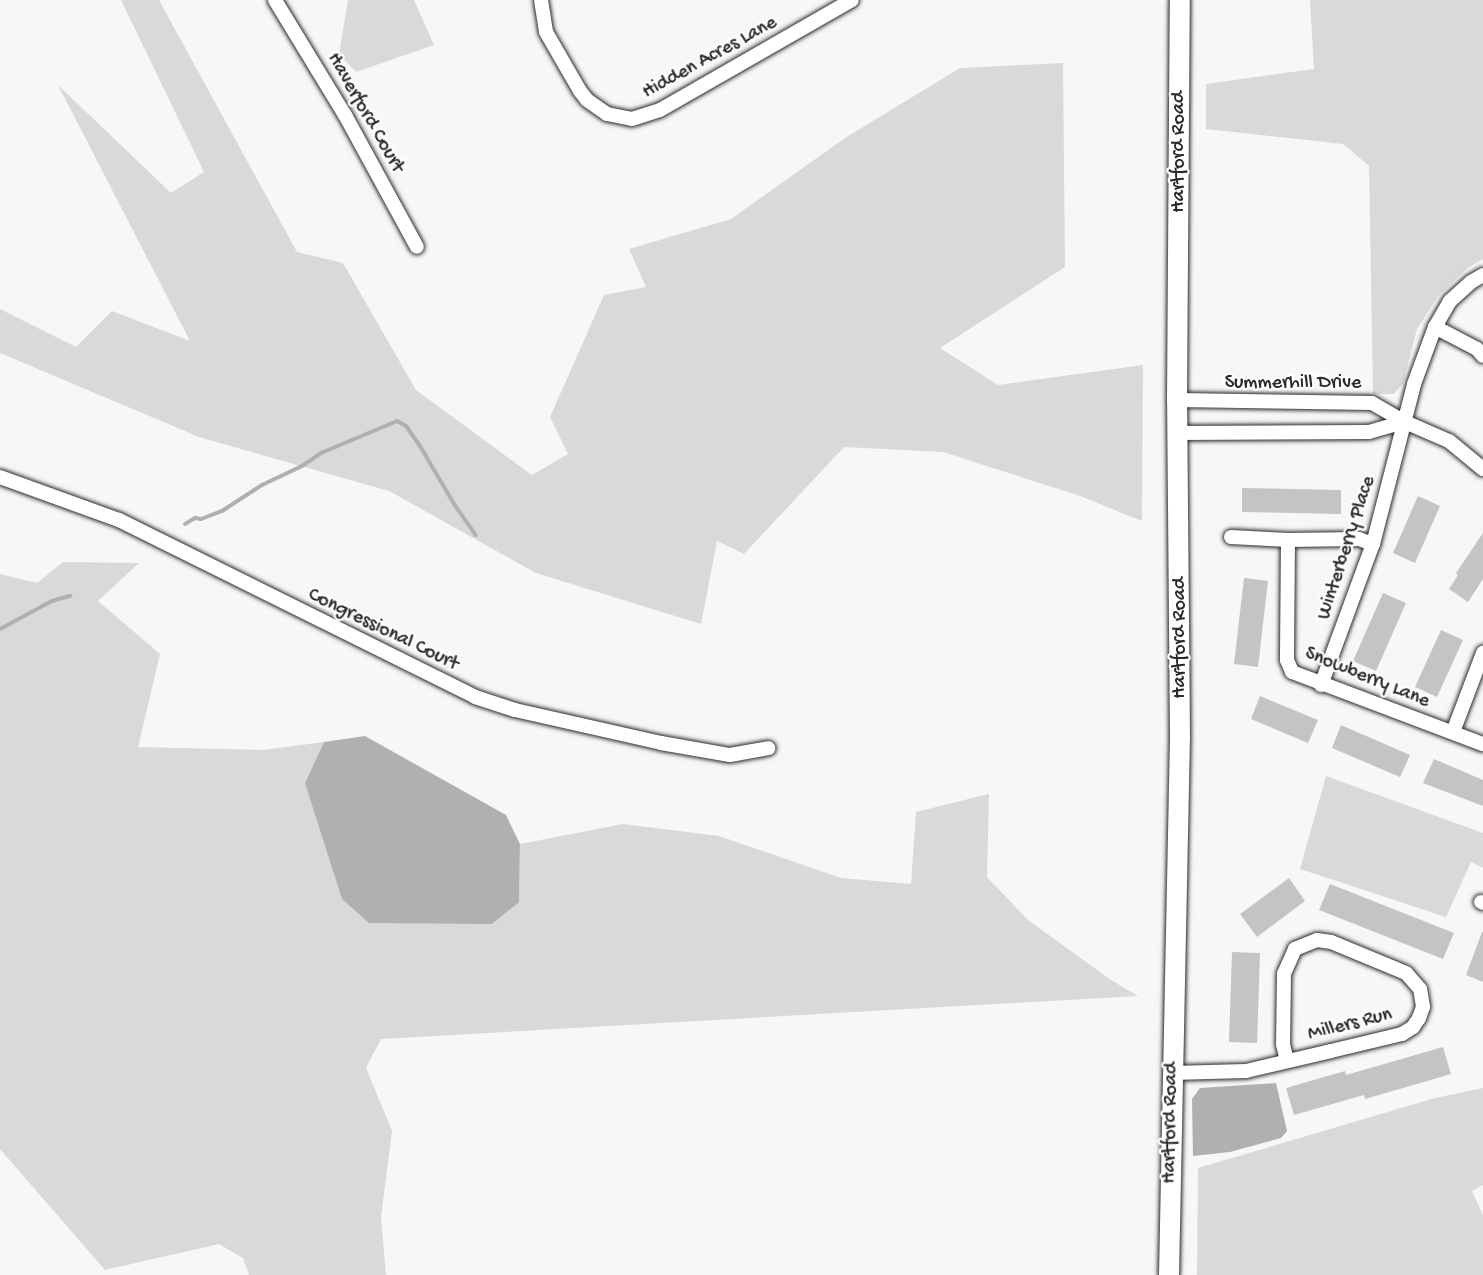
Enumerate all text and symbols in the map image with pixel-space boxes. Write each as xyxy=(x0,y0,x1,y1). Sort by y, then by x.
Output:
street label: Hidden Acres Lane xyxy=(639,11,781,105)
street label: Haverford Court xyxy=(321,49,409,177)
street label: Hartford Road xyxy=(1167,91,1191,213)
street label: Summerhill Drive xyxy=(1225,371,1361,395)
street label: Winterberry Place xyxy=(1312,473,1382,623)
street label: Hartford Road xyxy=(1168,577,1192,699)
street label: Congressional Court xyxy=(304,583,462,677)
street label: Snowberry Lane xyxy=(1301,642,1433,714)
street label: Millers Run xyxy=(1305,1003,1395,1047)
street label: Hartford Road xyxy=(1158,1062,1184,1184)

